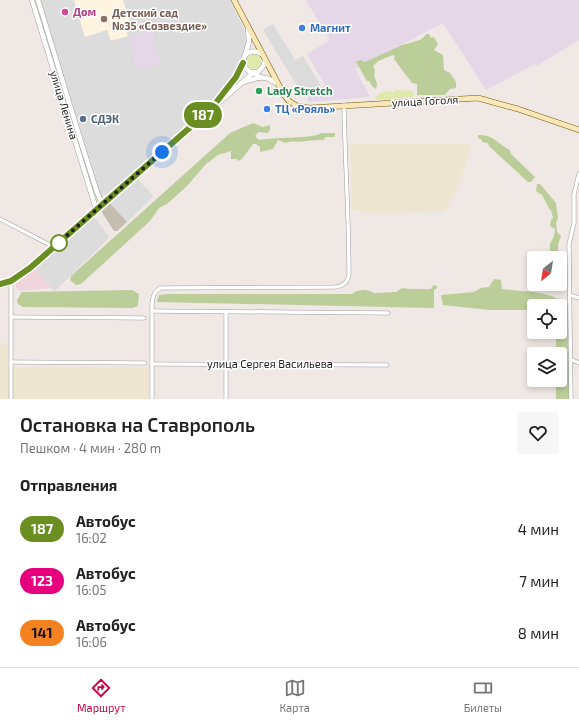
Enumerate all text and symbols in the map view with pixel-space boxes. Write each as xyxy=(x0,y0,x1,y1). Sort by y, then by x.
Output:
place label: Дом xyxy=(73,5,97,18)
place label: Детский сад №35 «Созвездие» xyxy=(112,6,207,32)
marker: Дом xyxy=(60,7,70,17)
marker: Детский сад №35 «Созвездие» xyxy=(99,14,109,24)
place label: Магнит xyxy=(310,21,351,34)
marker: Магнит xyxy=(297,23,307,33)
street label: улица Ленина xyxy=(47,69,81,141)
place label: Lady Stretch xyxy=(267,84,333,98)
marker: Lady Stretch xyxy=(254,86,264,96)
street label: улица Гоголя xyxy=(391,92,459,110)
line badge: 187 xyxy=(180,102,226,128)
place label: ТЦ «Рояль» xyxy=(275,102,336,115)
marker: ТЦ «Рояль» xyxy=(262,104,272,114)
text: 187 xyxy=(192,106,214,123)
place label: СДЭК xyxy=(91,112,119,125)
marker: СДЭК xyxy=(78,114,88,124)
your location xyxy=(152,142,172,162)
unlabelled marker xyxy=(50,234,68,252)
north arrow xyxy=(527,251,567,291)
map controls xyxy=(527,251,567,387)
button: locate xyxy=(527,299,567,339)
button: layers xyxy=(527,347,567,387)
street label: улица Сергея Васильева xyxy=(207,357,333,371)
button: heart xyxy=(517,412,559,454)
text: Остановка на Ставрополь xyxy=(20,413,255,436)
text: Пешком · 4 мин · 280 m xyxy=(20,440,161,456)
text: Отправления xyxy=(20,476,117,494)
text: Автобус xyxy=(76,512,136,530)
text: 187 xyxy=(31,520,53,537)
text: 4 мин xyxy=(518,520,559,538)
text: 16:02 xyxy=(76,530,107,546)
text: Автобус xyxy=(76,564,136,582)
text: 123 xyxy=(31,572,53,589)
text: 7 мин xyxy=(519,572,559,590)
text: 16:05 xyxy=(76,582,107,598)
text: Автобус xyxy=(76,616,136,634)
text: 141 xyxy=(31,624,53,641)
text: 8 мин xyxy=(518,624,559,642)
text: 16:06 xyxy=(76,634,107,650)
tab: Маршрут xyxy=(77,677,126,714)
tab: Карта xyxy=(279,677,310,714)
tab: Билеты xyxy=(464,677,502,714)

